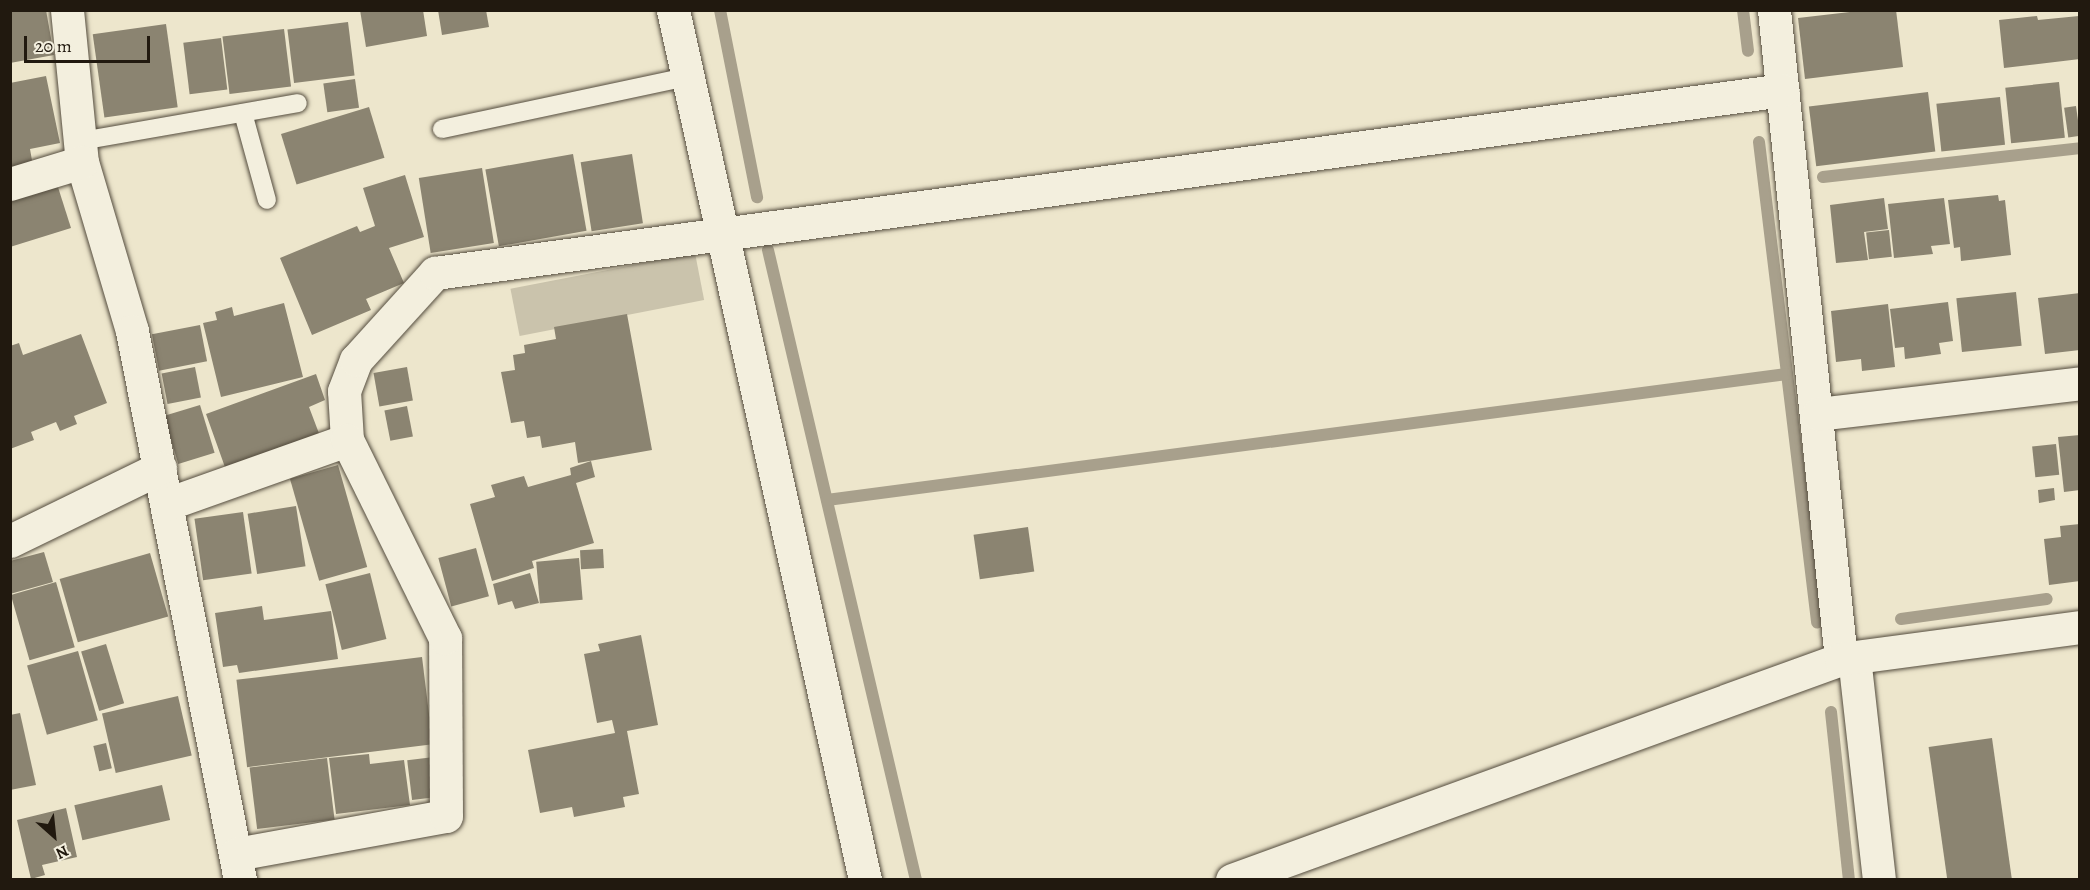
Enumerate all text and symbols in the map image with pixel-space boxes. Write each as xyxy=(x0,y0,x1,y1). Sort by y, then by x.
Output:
scale bar xyxy=(27,24,153,62)
text: 20 m xyxy=(35,34,72,58)
north arrow xyxy=(24,806,84,866)
text: N xyxy=(52,840,72,864)

